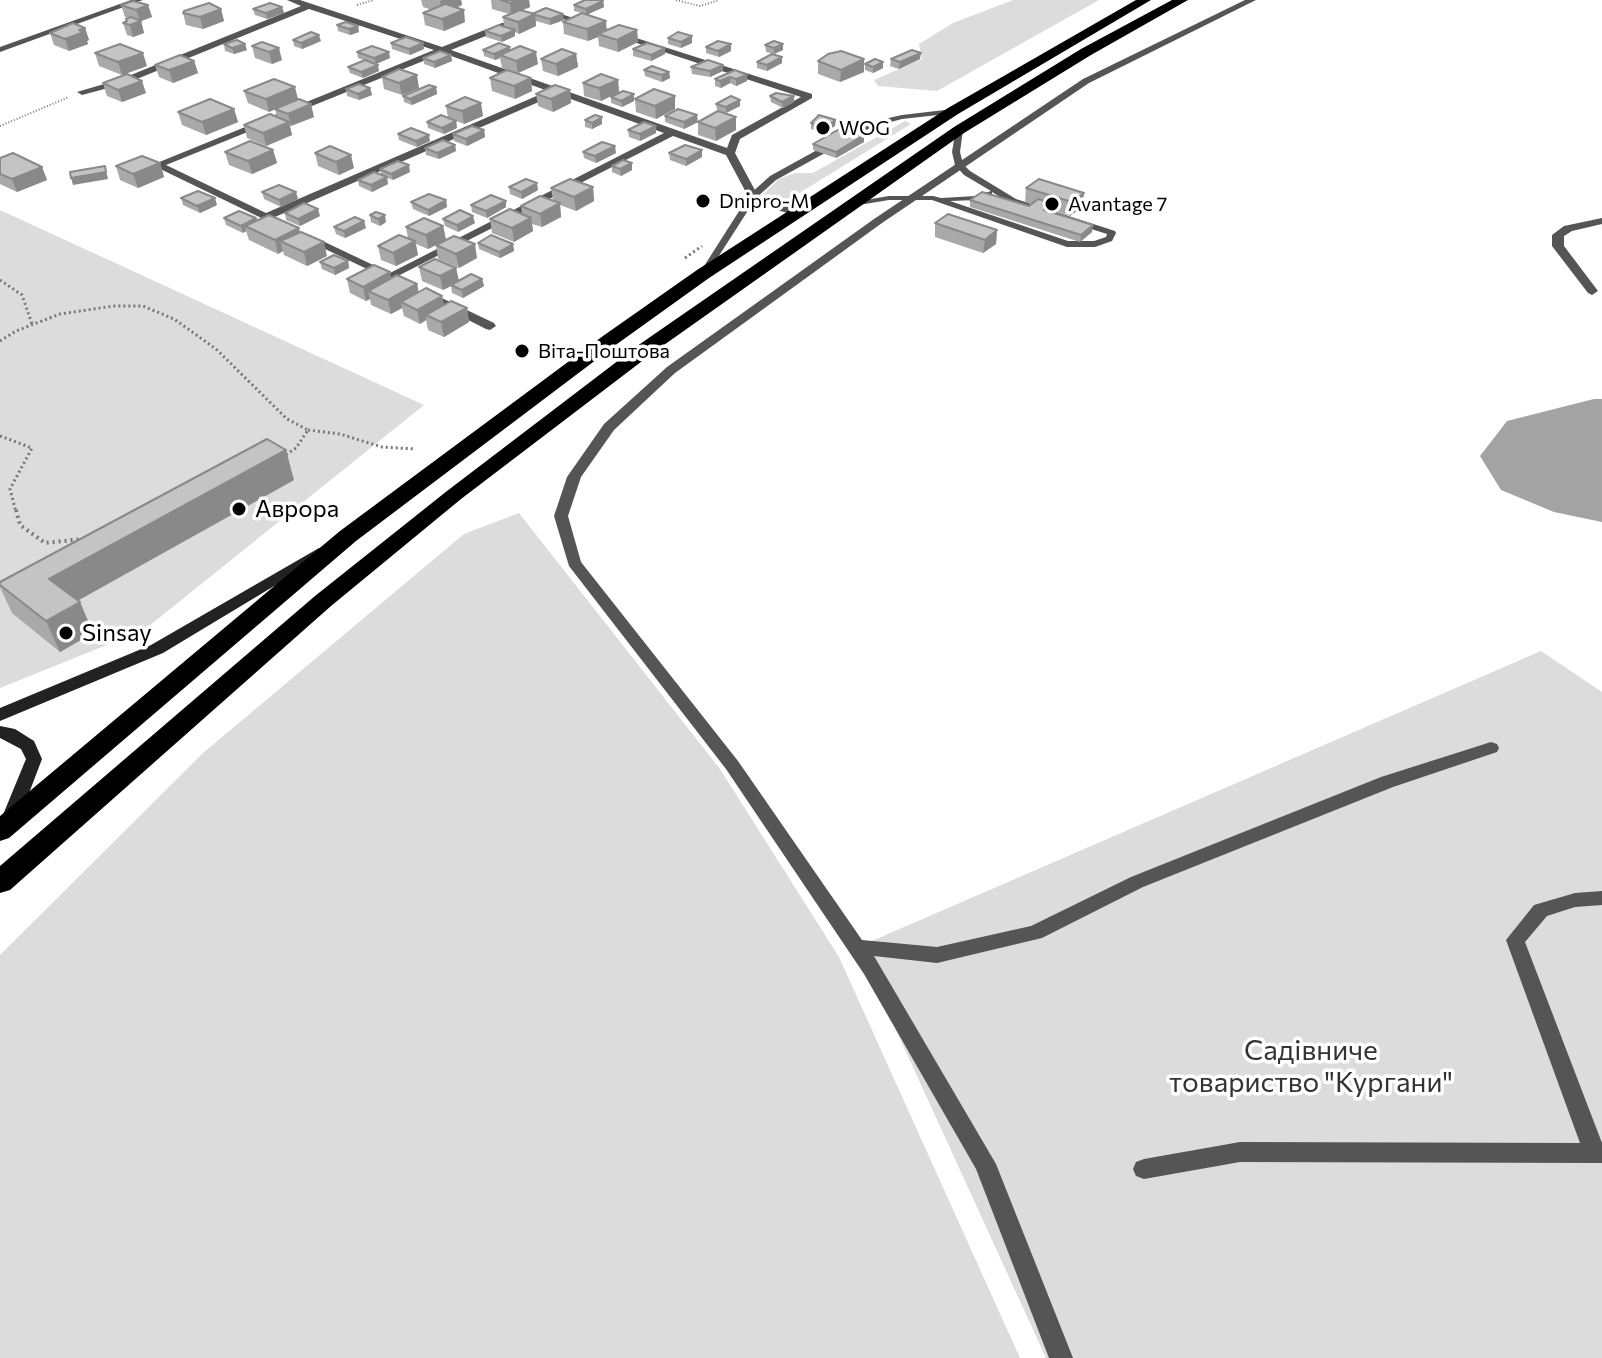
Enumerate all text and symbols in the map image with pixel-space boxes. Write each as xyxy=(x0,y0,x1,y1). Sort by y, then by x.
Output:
place label: WOG xyxy=(839,116,890,140)
marker: WOG xyxy=(814,119,832,137)
place label: Dnipro-M xyxy=(719,189,809,213)
marker: Dnipro-M xyxy=(694,192,712,210)
place label: Avantage 7 xyxy=(1068,192,1167,216)
marker: Avantage 7 xyxy=(1043,195,1061,213)
place label: Віта-Поштова xyxy=(538,339,670,363)
marker: Віта-Поштова xyxy=(513,342,531,360)
place label: Аврора xyxy=(255,495,339,523)
marker: Аврора xyxy=(230,500,248,518)
place label: Sinsay xyxy=(82,619,152,647)
marker: Sinsay xyxy=(57,624,75,642)
park label: Садівниче товариство "Кургани" xyxy=(1169,1034,1453,1100)

